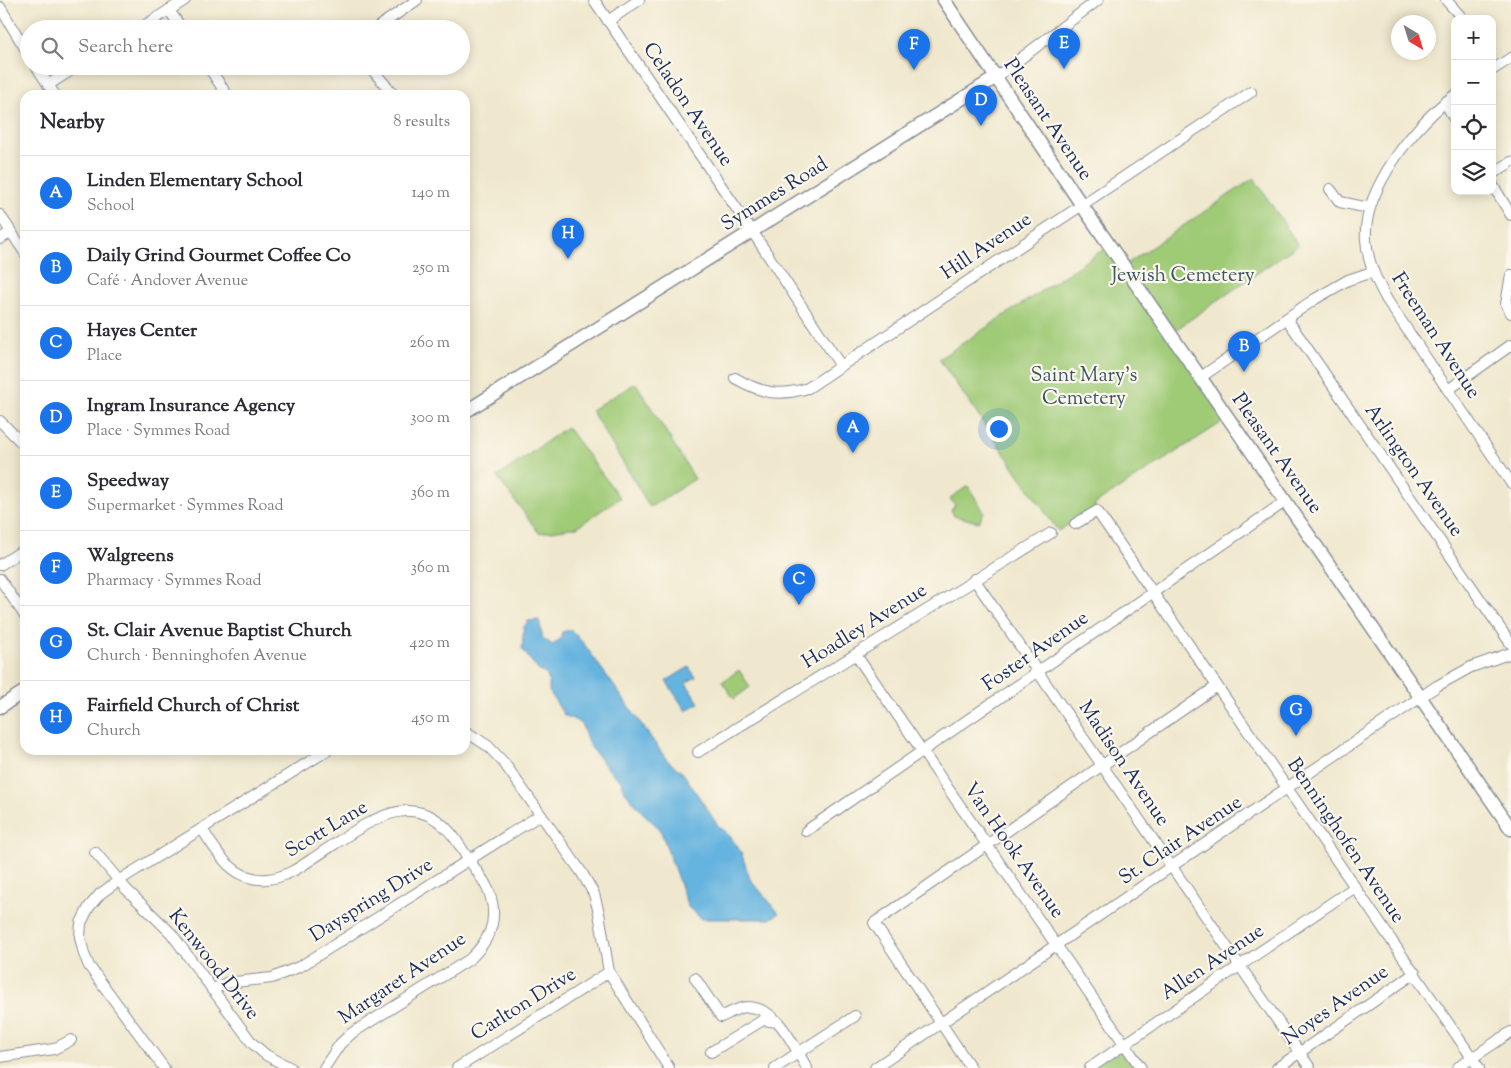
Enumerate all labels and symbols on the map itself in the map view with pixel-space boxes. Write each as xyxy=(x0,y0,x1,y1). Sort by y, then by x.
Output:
north arrow xyxy=(1391,15,1436,60)
pin: E xyxy=(1048,28,1080,69)
pin: F xyxy=(898,29,930,70)
street label: Celadon Avenue xyxy=(635,37,739,173)
street label: Pleasant Avenue xyxy=(995,53,1099,187)
pin: D xyxy=(965,85,997,126)
street label: Symmes Road xyxy=(716,151,834,239)
street label: Hill Avenue xyxy=(936,206,1038,288)
pin: H xyxy=(552,218,584,259)
park label: Jewish Cemetery xyxy=(1110,262,1255,291)
street label: Freeman Avenue xyxy=(1383,267,1487,405)
pin: B xyxy=(1228,331,1260,372)
park label: Saint Mary’s Cemetery xyxy=(1031,362,1138,414)
street label: Pleasant Avenue xyxy=(1223,388,1329,520)
street label: Arlington Avenue xyxy=(1356,399,1470,543)
pin: A xyxy=(837,412,869,453)
your location xyxy=(986,416,1012,442)
pin: C xyxy=(783,564,815,605)
street label: Hoadley Avenue xyxy=(797,577,933,677)
street label: Foster Avenue xyxy=(977,604,1095,700)
street label: Madison Avenue xyxy=(1070,695,1176,833)
pin: G xyxy=(1280,695,1312,736)
street label: Benninghofen Avenue xyxy=(1279,753,1411,929)
street label: Van Hook Avenue xyxy=(955,777,1071,925)
street label: St. Clair Avenue xyxy=(1114,789,1248,893)
street label: Scott Lane xyxy=(280,794,374,866)
street label: Dayspring Drive xyxy=(305,851,439,951)
street label: Kenwood Drive xyxy=(160,903,266,1027)
street label: Allen Avenue xyxy=(1155,918,1271,1008)
street label: Margaret Avenue xyxy=(333,926,473,1032)
street label: Noyes Avenue xyxy=(1277,959,1395,1053)
street label: Carlton Drive xyxy=(466,961,582,1049)

